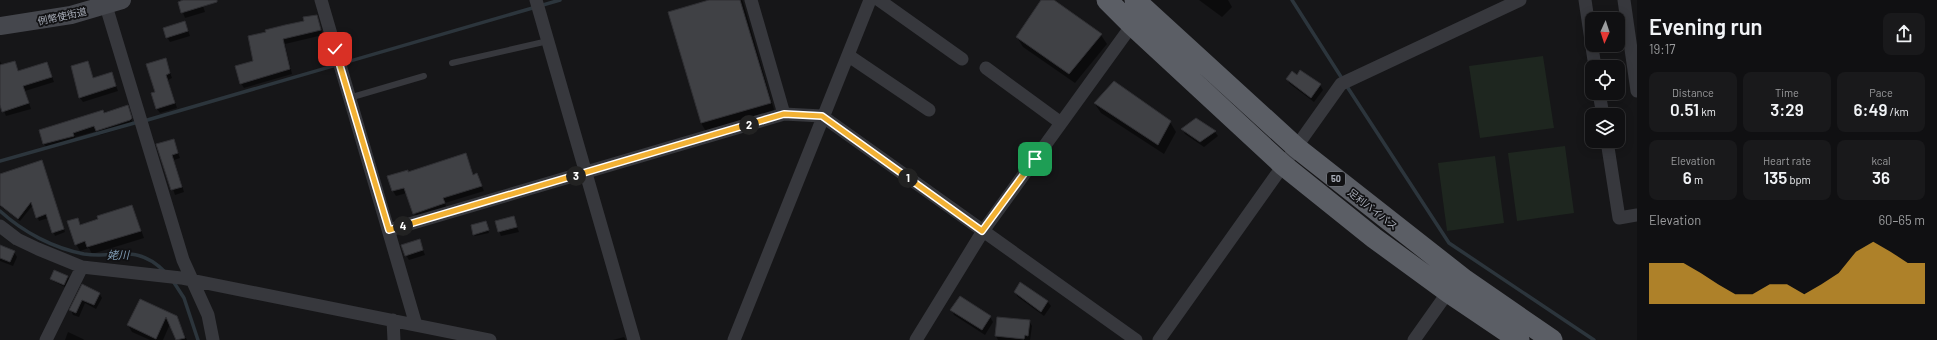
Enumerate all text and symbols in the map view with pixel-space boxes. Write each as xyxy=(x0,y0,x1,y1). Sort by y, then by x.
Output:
street label: 例幣使街道 xyxy=(35,5,88,27)
north arrow xyxy=(1585,12,1625,52)
map controls xyxy=(1585,12,1625,148)
text: Evening run xyxy=(1649,13,1763,39)
button: share xyxy=(1883,13,1925,55)
pin xyxy=(318,32,352,66)
icon: check xyxy=(324,38,346,60)
text: 19:17 xyxy=(1649,41,1675,57)
button: locate xyxy=(1585,60,1625,100)
text: Distance xyxy=(1672,86,1714,99)
text: Time xyxy=(1775,86,1799,99)
text: Pace xyxy=(1869,86,1893,99)
text: 0.51 xyxy=(1670,99,1699,119)
text: 3:29 xyxy=(1770,99,1804,119)
text: 6:49 xyxy=(1853,99,1887,119)
text: km xyxy=(1699,105,1716,118)
text: /km xyxy=(1887,105,1909,118)
button: layers xyxy=(1585,108,1625,148)
pin: 2 xyxy=(739,115,759,135)
text: 2 xyxy=(746,118,752,131)
pin xyxy=(1018,142,1052,176)
icon: arrive xyxy=(1024,148,1046,170)
text: Elevation xyxy=(1671,154,1715,167)
text: Heart rate xyxy=(1763,154,1811,167)
text: kcal xyxy=(1871,154,1891,167)
pin: 3 xyxy=(566,166,586,186)
text: 6 xyxy=(1683,167,1692,187)
text: 135 xyxy=(1763,167,1787,187)
text: 36 xyxy=(1872,167,1890,187)
pin: 1 xyxy=(898,168,918,188)
text: 3 xyxy=(573,169,579,182)
text: 1 xyxy=(906,171,910,184)
road number: 50 xyxy=(1327,172,1345,186)
text: m xyxy=(1692,173,1703,186)
text: bpm xyxy=(1787,173,1811,186)
street label: 足利バイパス xyxy=(1346,186,1400,232)
text: Elevation xyxy=(1649,212,1701,228)
text: 60–65 m xyxy=(1878,212,1925,228)
pin: 4 xyxy=(393,216,413,236)
text: 4 xyxy=(400,219,406,232)
water label: 姥川 xyxy=(107,248,130,261)

